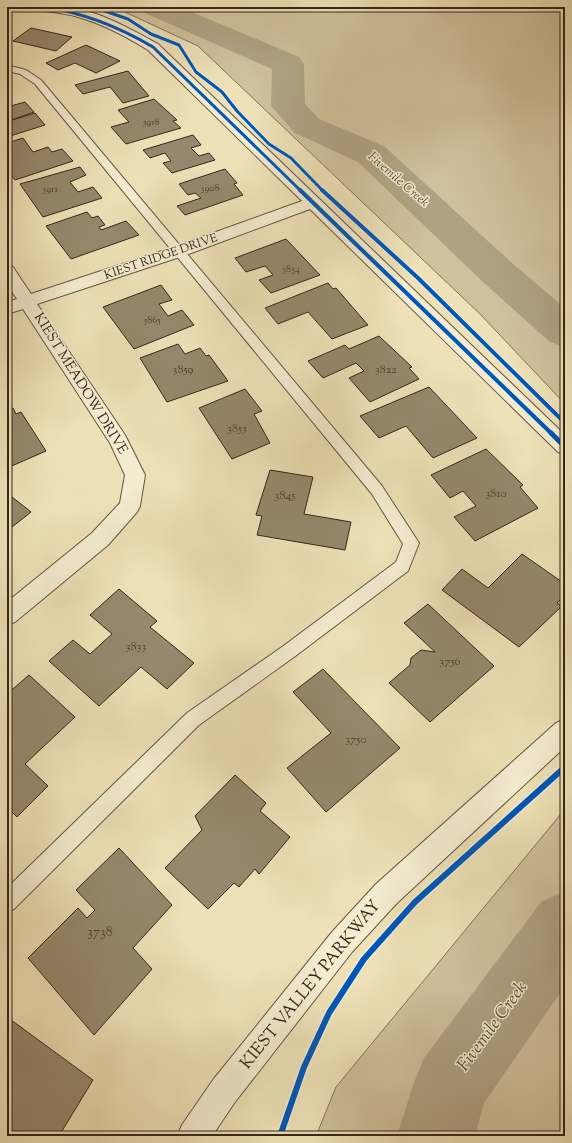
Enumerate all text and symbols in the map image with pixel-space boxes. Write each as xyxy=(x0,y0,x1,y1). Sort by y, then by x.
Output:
house number: 3918 xyxy=(142,115,160,130)
water label: Fivemile Creek xyxy=(363,148,433,212)
house number: 3908 xyxy=(200,181,220,196)
house number: 3911 xyxy=(42,182,58,197)
street label: KIEST RIDGE DRIVE xyxy=(102,229,221,285)
house number: 3834 xyxy=(282,262,300,277)
street label: KIEST MEADOW DRIVE xyxy=(28,309,132,459)
house number: 3865 xyxy=(143,313,161,328)
house number: 3859 xyxy=(173,361,194,379)
house number: 3822 xyxy=(375,361,397,379)
house number: 3853 xyxy=(227,420,247,438)
house number: 3810 xyxy=(485,485,507,503)
house number: 3845 xyxy=(275,487,295,505)
house number: 3833 xyxy=(126,638,146,656)
house number: 3756 xyxy=(440,653,460,671)
house number: 3750 xyxy=(345,731,367,749)
street label: KIEST VALLEY PARKWAY xyxy=(235,895,387,1075)
house number: 3738 xyxy=(87,923,113,943)
water label: Fivemile Creek xyxy=(452,977,534,1077)

